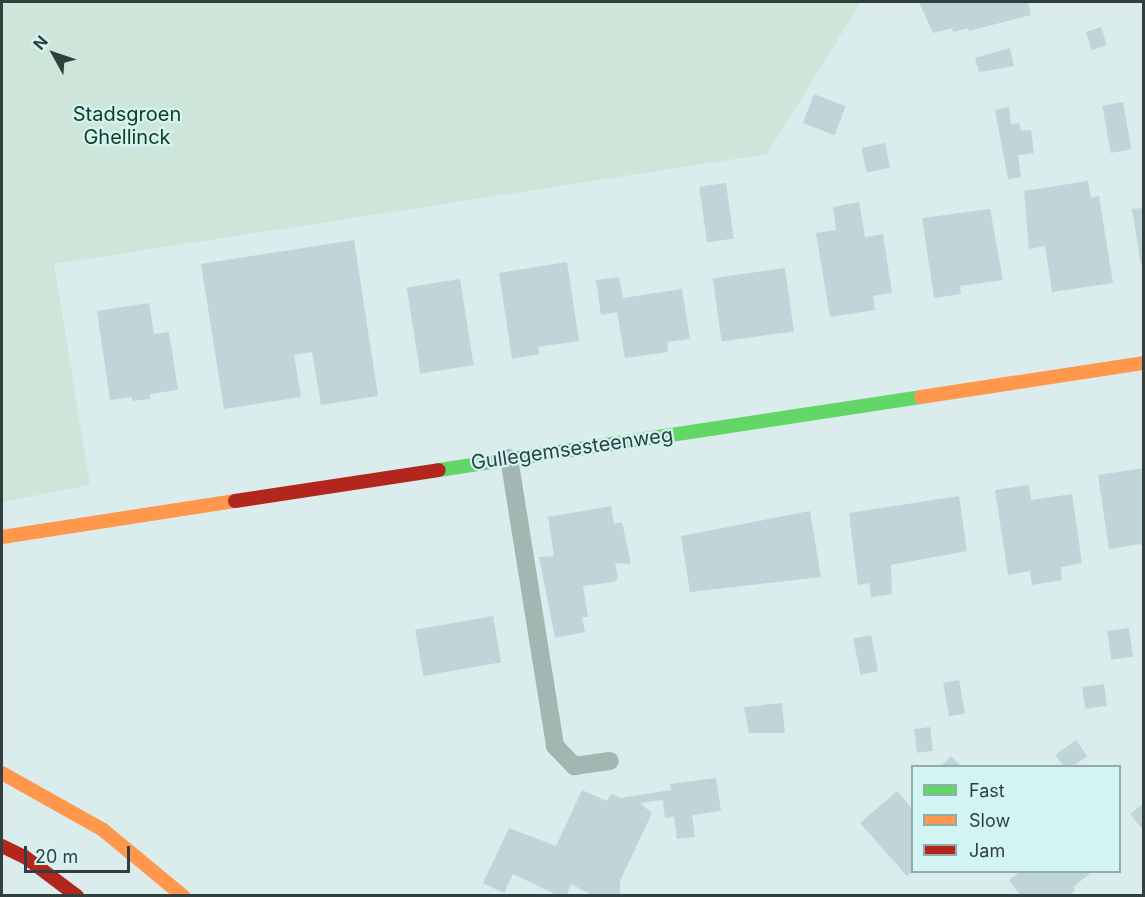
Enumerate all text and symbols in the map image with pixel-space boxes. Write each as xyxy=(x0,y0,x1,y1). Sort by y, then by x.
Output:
north arrow xyxy=(24,24,84,84)
text: N xyxy=(29,31,52,54)
park label: Stadsgroen Ghellinck xyxy=(73,102,181,149)
street label: Gullegemsesteenweg xyxy=(469,423,675,475)
legend xyxy=(911,765,1121,873)
text: Fast xyxy=(969,780,1005,801)
text: Slow xyxy=(969,810,1010,831)
scale bar xyxy=(27,834,134,872)
text: Jam xyxy=(969,840,1005,861)
text: 20 m xyxy=(35,846,78,867)

